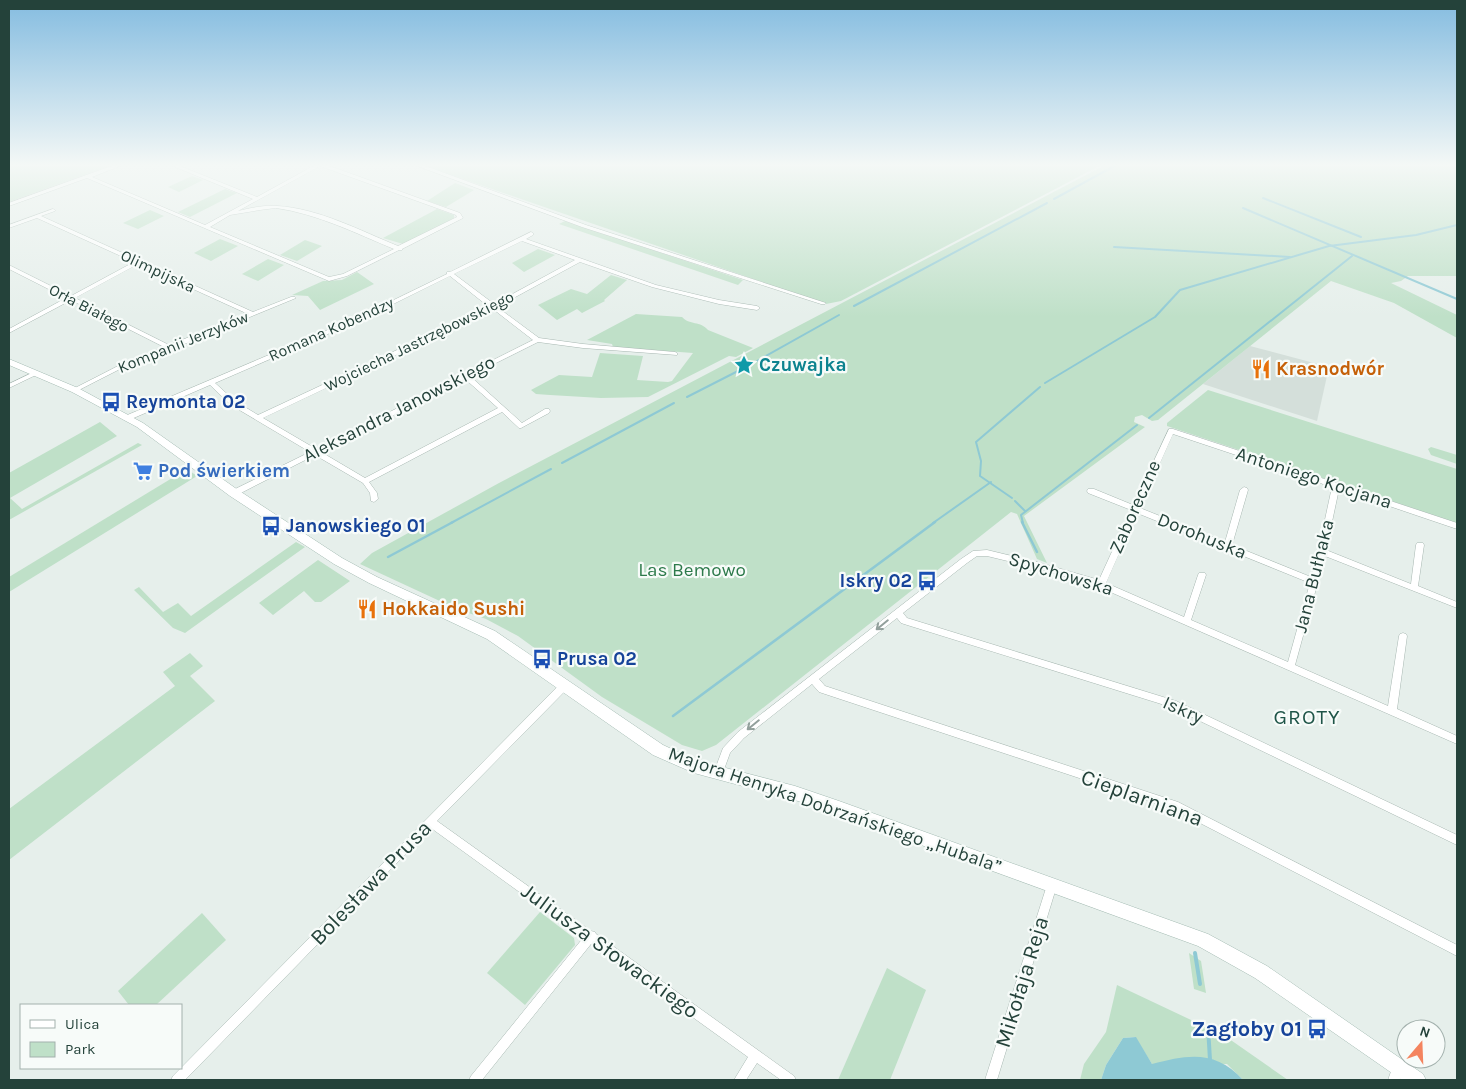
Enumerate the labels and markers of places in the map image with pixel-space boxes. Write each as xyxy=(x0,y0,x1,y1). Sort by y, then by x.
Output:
place icon: Czuwajka xyxy=(733,354,755,376)
place label: Czuwajka xyxy=(759,354,847,376)
restaurant icon: Krasnodwór xyxy=(1250,358,1272,380)
place label: Krasnodwór xyxy=(1276,358,1384,380)
bus stop icon: Reymonta 02 xyxy=(100,391,122,413)
place label: Reymonta 02 xyxy=(126,391,245,413)
supermarket icon: Pod świerkiem xyxy=(132,460,154,482)
place label: Pod świerkiem xyxy=(158,460,290,482)
bus stop icon: Janowskiego 01 xyxy=(260,515,282,537)
place label: Janowskiego 01 xyxy=(286,515,426,537)
place label: Iskry 02 xyxy=(840,570,912,592)
bus stop icon: Iskry 02 xyxy=(916,570,938,592)
restaurant icon: Hokkaido Sushi xyxy=(356,598,378,620)
place label: Hokkaido Sushi xyxy=(382,598,525,620)
bus stop icon: Prusa 02 xyxy=(531,648,553,670)
place label: Prusa 02 xyxy=(557,648,637,670)
place label: Zagłoby 01 xyxy=(1191,1016,1302,1042)
bus stop icon: Zagłoby 01 xyxy=(1306,1018,1328,1040)

